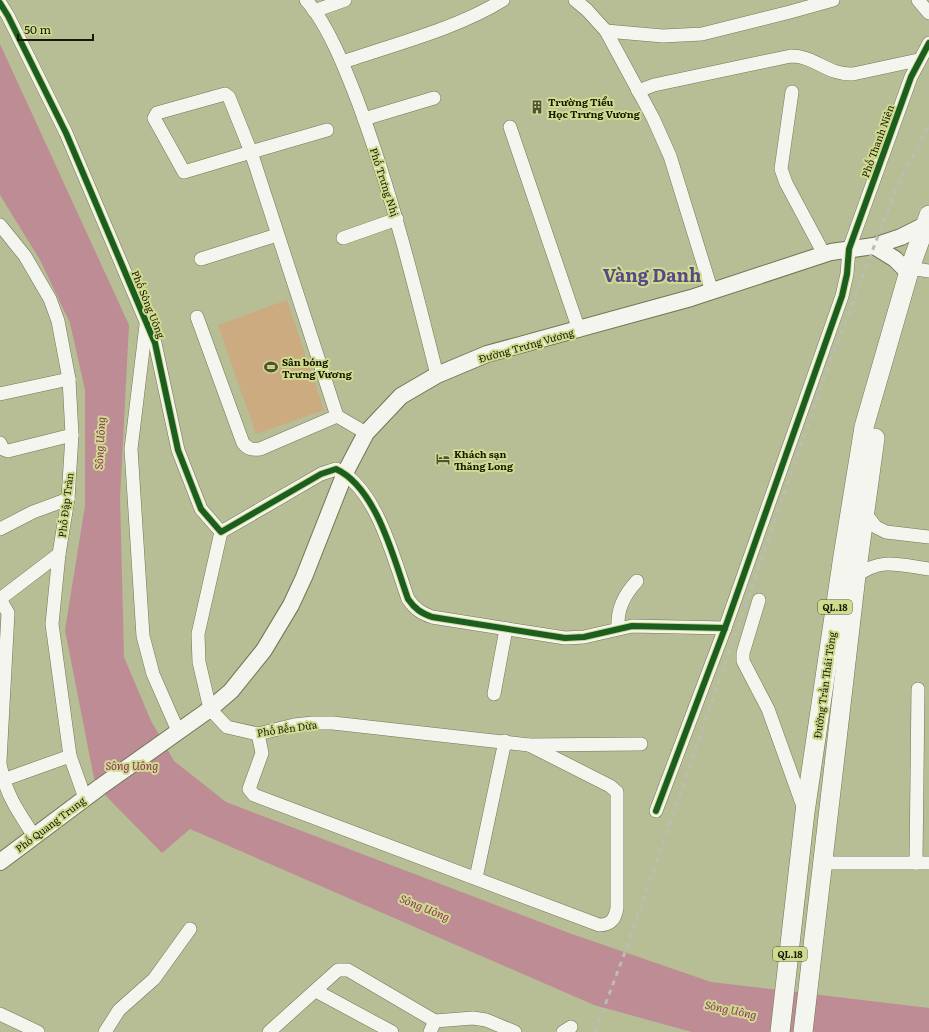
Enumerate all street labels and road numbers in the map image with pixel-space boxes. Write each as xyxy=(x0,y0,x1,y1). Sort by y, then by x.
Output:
street label: Phố Thanh Niên xyxy=(857,102,897,179)
street label: Phố Trưng Nhị xyxy=(367,146,403,219)
street label: Phố Sông Uông xyxy=(129,268,170,341)
street label: Đường Trưng Vương xyxy=(476,324,576,366)
street label: Phố Đập Tràn xyxy=(54,471,76,538)
road number: QL.18 xyxy=(818,600,852,614)
street label: Đường Trần Thái Tông xyxy=(809,630,839,739)
street label: Phố Bến Dừa xyxy=(256,716,319,740)
street label: Phố Quang Trung xyxy=(12,792,88,855)
road number: QL.18 xyxy=(773,947,807,961)

